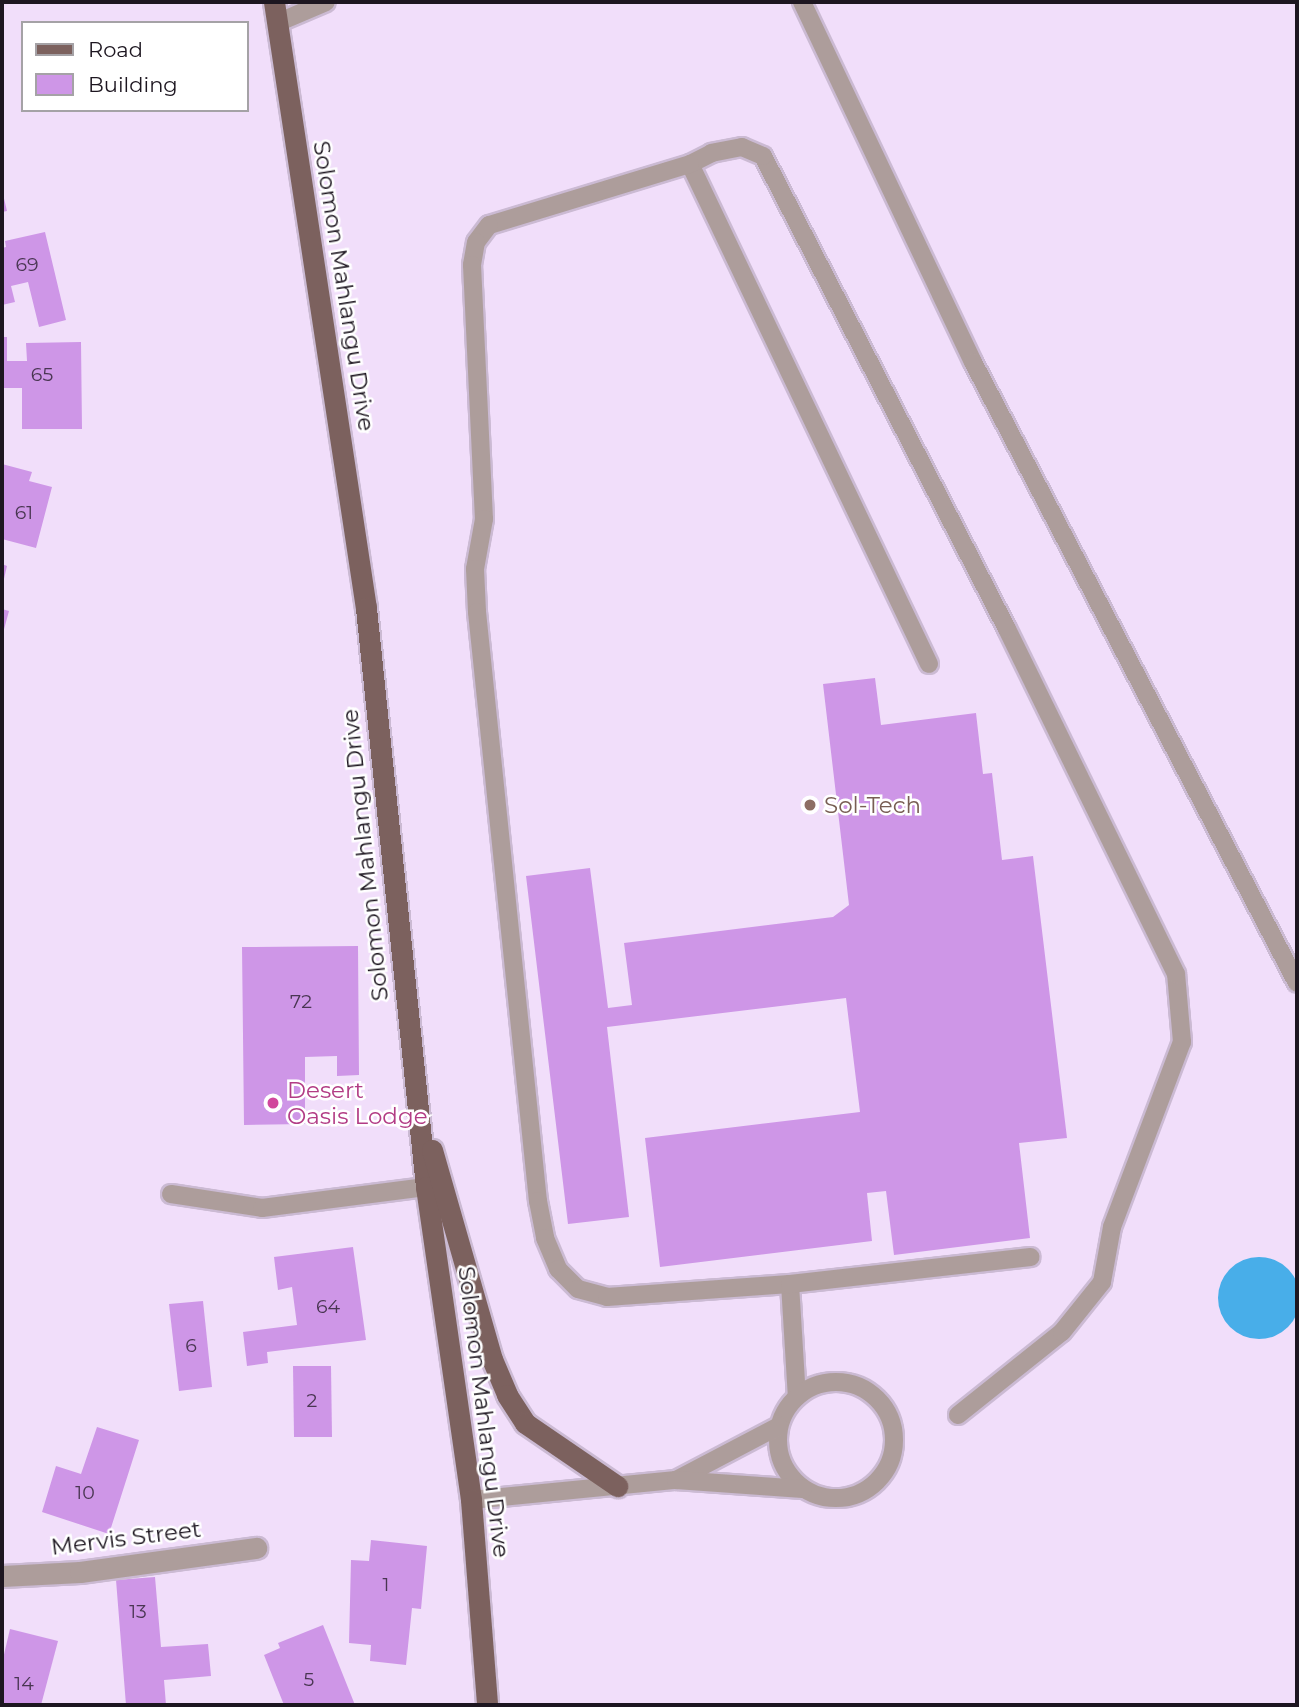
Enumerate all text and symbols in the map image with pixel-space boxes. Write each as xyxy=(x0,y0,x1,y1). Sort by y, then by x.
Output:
legend xyxy=(21,21,248,112)
text: Road xyxy=(88,37,143,62)
text: Building xyxy=(88,72,178,97)
street label: Solomon Mahlangu Drive xyxy=(307,139,381,433)
house number: 69 xyxy=(15,254,39,276)
house number: 65 xyxy=(31,364,53,386)
house number: 61 xyxy=(15,502,33,524)
street label: Solomon Mahlangu Drive xyxy=(336,708,394,1002)
place label: Sol-Tech xyxy=(824,791,921,819)
marker: Sol-Tech xyxy=(802,797,818,813)
house number: 72 xyxy=(290,991,312,1013)
place label: Desert Oasis Lodge xyxy=(287,1076,428,1130)
marker: Desert Oasis Lodge xyxy=(265,1095,281,1111)
street label: Solomon Mahlangu Drive xyxy=(452,1265,516,1559)
house number: 64 xyxy=(316,1296,340,1318)
house number: 6 xyxy=(185,1335,197,1357)
house number: 2 xyxy=(307,1390,317,1412)
house number: 10 xyxy=(75,1482,95,1504)
street label: Mervis Street xyxy=(49,1515,203,1561)
house number: 1 xyxy=(383,1574,389,1596)
house number: 13 xyxy=(129,1601,147,1623)
house number: 5 xyxy=(304,1669,314,1691)
house number: 14 xyxy=(14,1673,34,1695)

